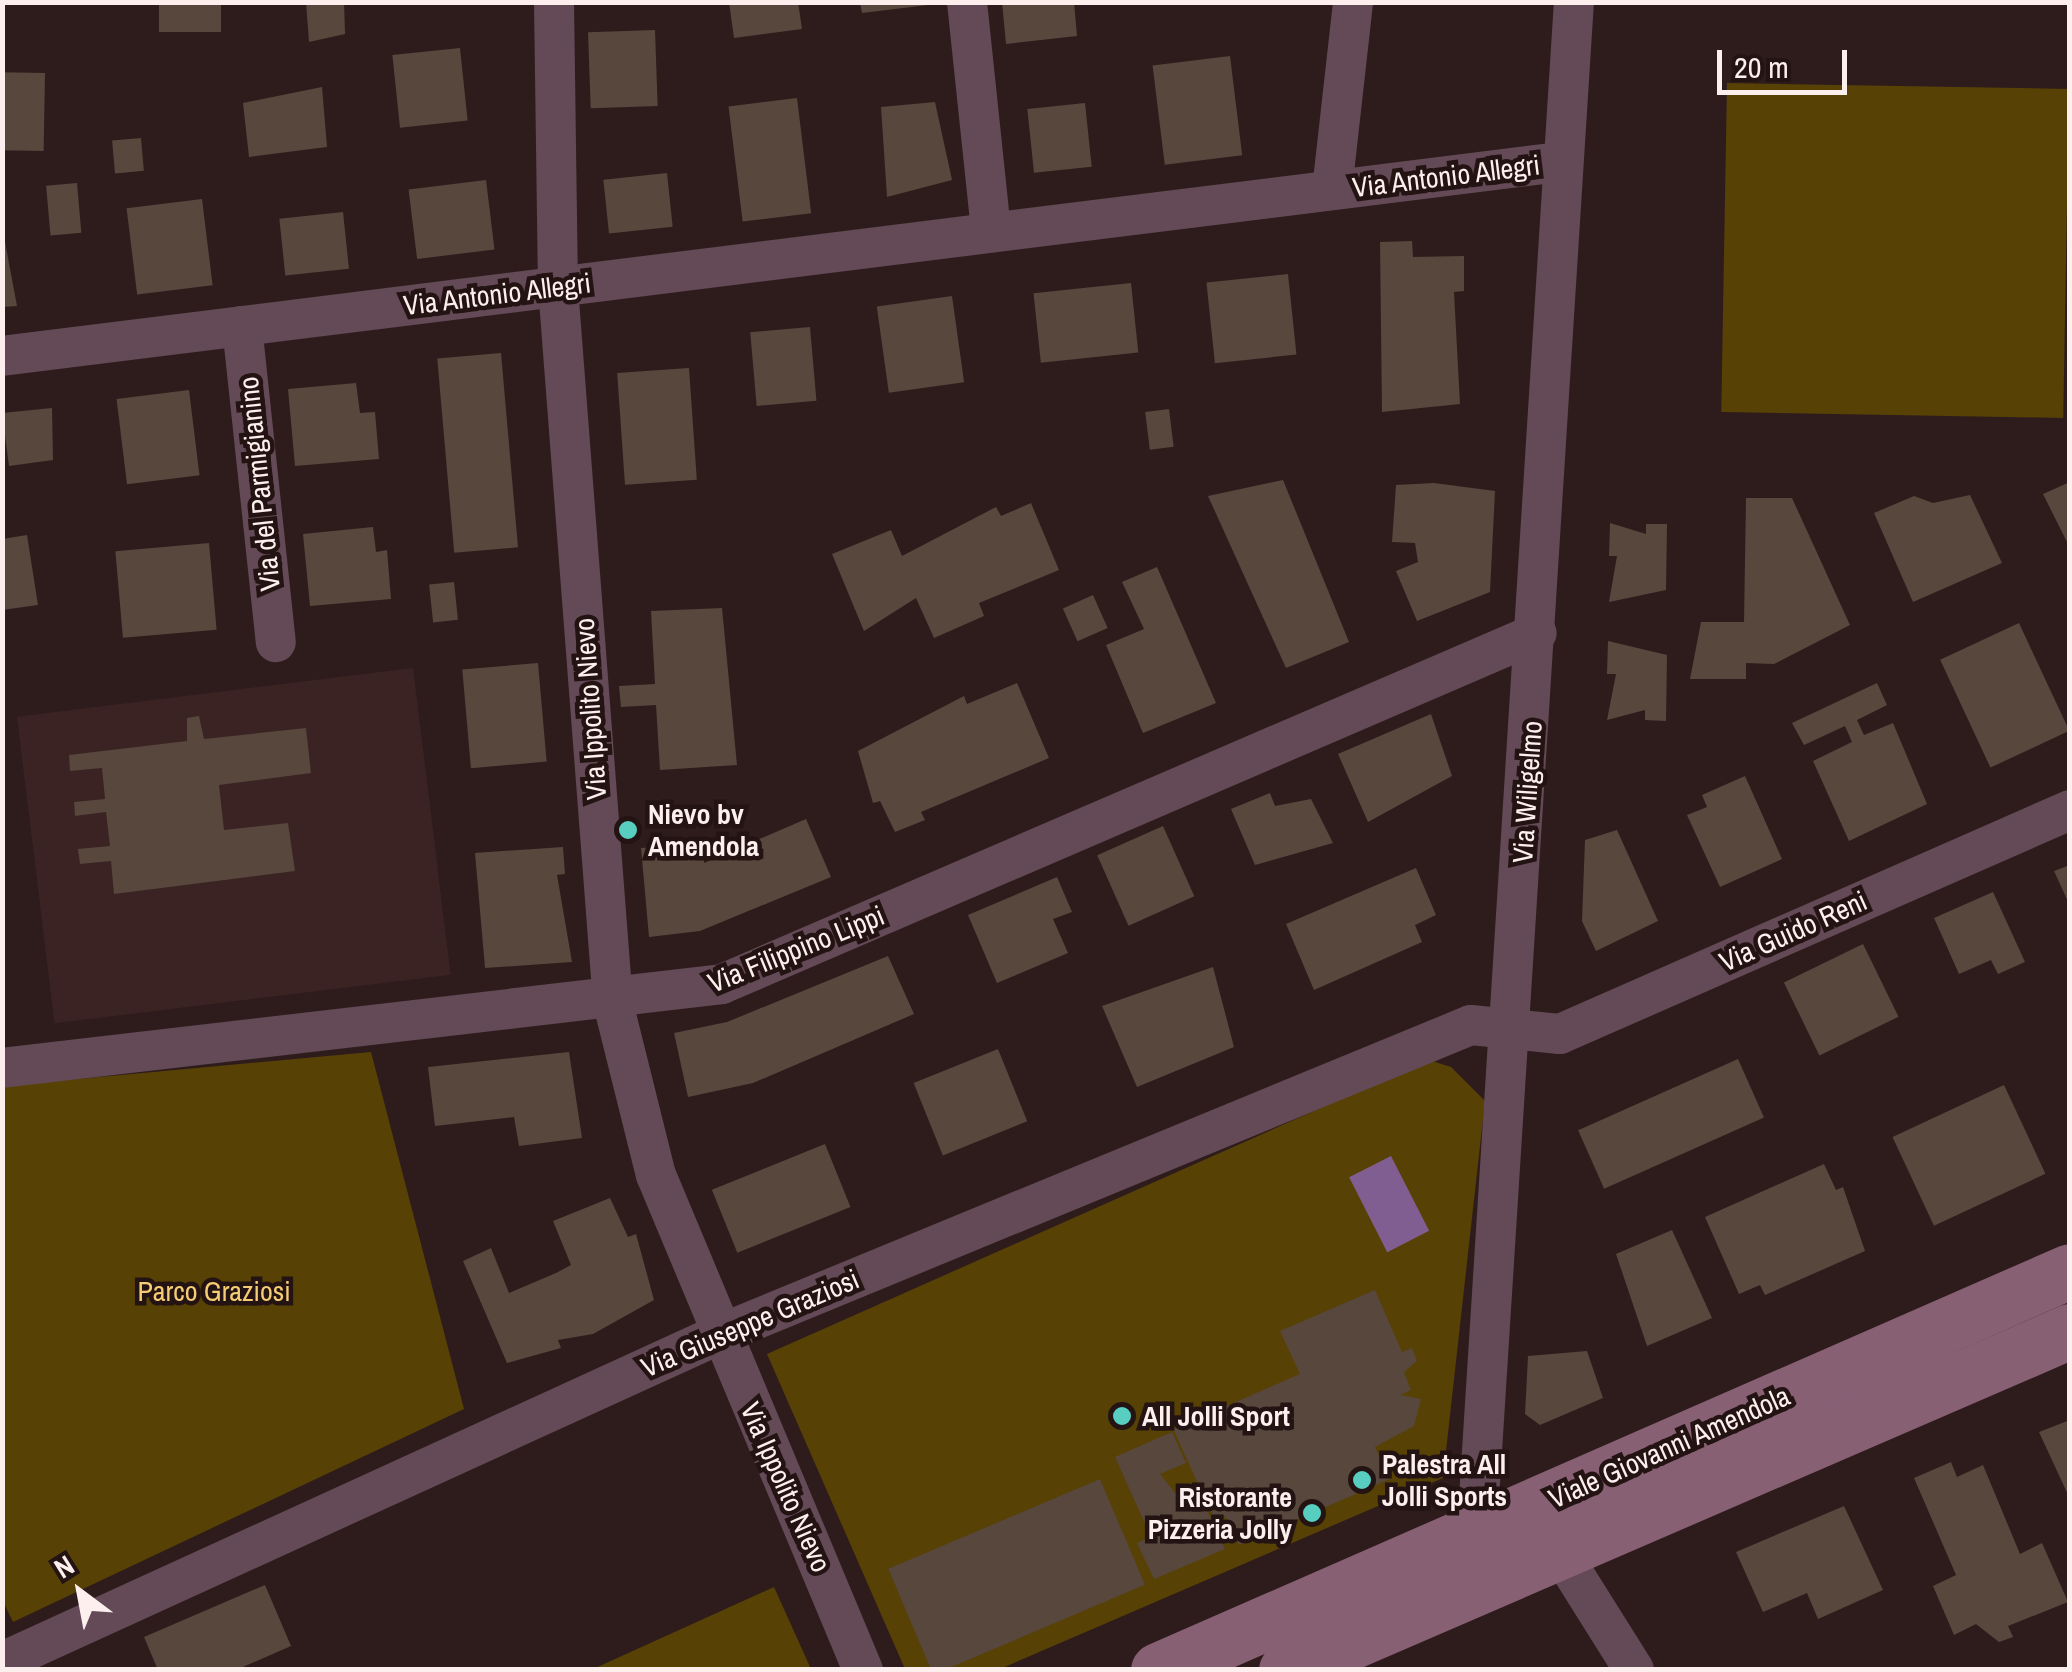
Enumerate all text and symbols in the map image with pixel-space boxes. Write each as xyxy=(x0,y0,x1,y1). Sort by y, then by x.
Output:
scale bar xyxy=(1722,30,1852,92)
text: 20 m xyxy=(1734,47,1789,87)
street label: Via Antonio Allegri xyxy=(1349,148,1543,204)
street label: Via Antonio Allegri xyxy=(400,266,594,322)
street label: Via del Parmigianino xyxy=(231,375,287,593)
street label: Via Ippolito Nievo xyxy=(567,617,613,801)
street label: Via Wiligelmo xyxy=(1505,720,1549,864)
place label: Nievo bv Amendola xyxy=(648,797,759,863)
marker: Nievo bv Amendola xyxy=(617,819,639,841)
street label: Via Guido Reni xyxy=(1714,884,1872,978)
street label: Via Filippino Lippi xyxy=(703,898,889,1000)
street label: Via Giuseppe Graziosi xyxy=(636,1262,864,1384)
park label: Parco Graziosi xyxy=(137,1274,291,1308)
street label: Viale Giovanni Amendola xyxy=(1543,1379,1795,1515)
street label: Via Ippolito Nievo xyxy=(734,1397,838,1577)
place label: All Jolli Sport xyxy=(1142,1399,1290,1433)
marker: All Jolli Sport xyxy=(1111,1405,1133,1427)
place label: Palestra All Jolli Sports xyxy=(1382,1447,1507,1513)
marker: Palestra All Jolli Sports xyxy=(1351,1469,1373,1491)
place label: Ristorante Pizzeria Jolly xyxy=(1148,1480,1292,1546)
marker: Ristorante Pizzeria Jolly xyxy=(1301,1502,1323,1524)
north arrow xyxy=(30,1542,130,1642)
text: N xyxy=(47,1546,81,1587)

